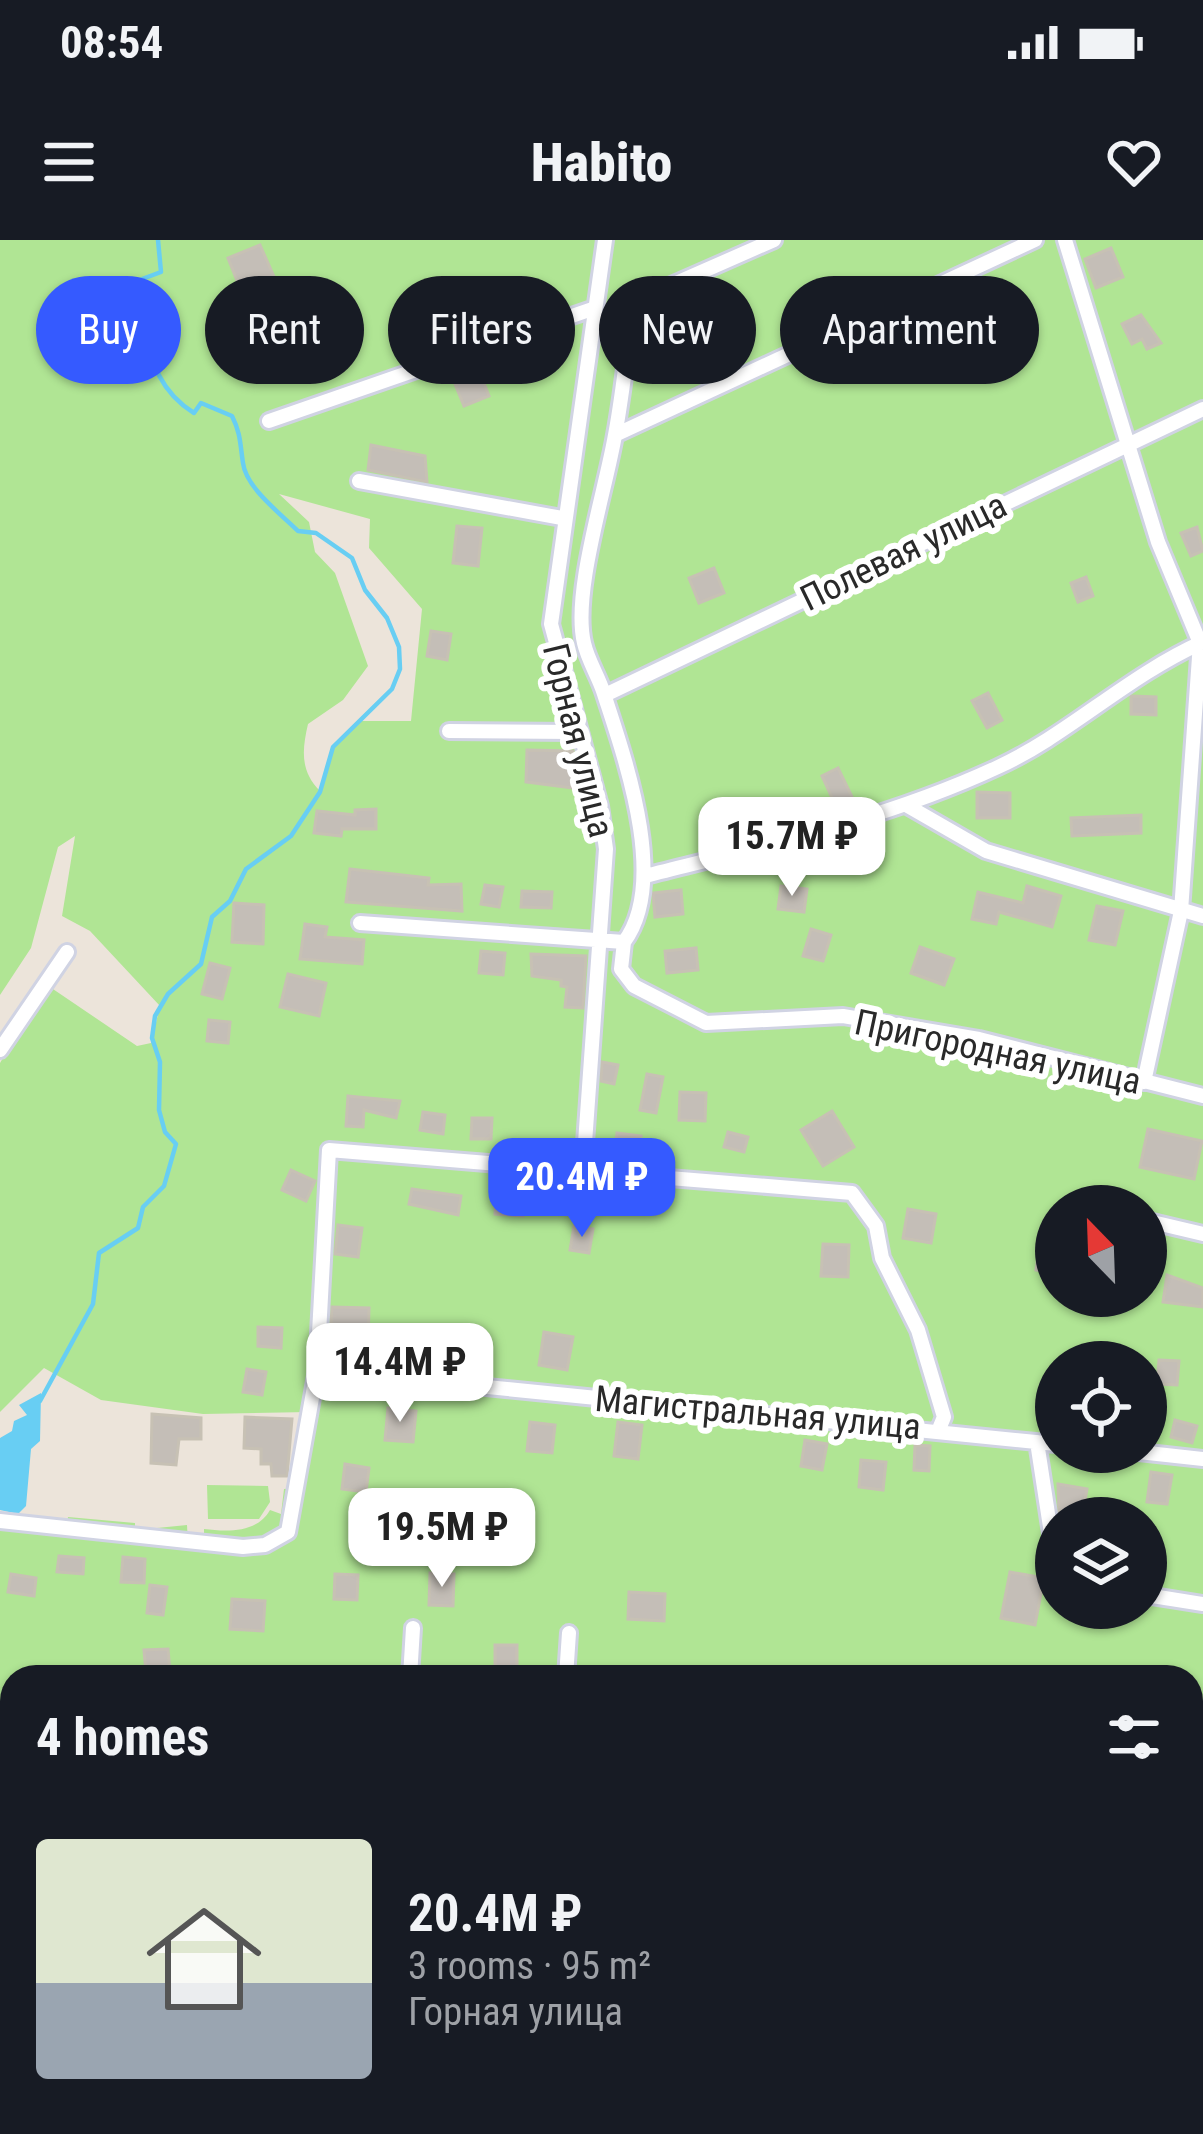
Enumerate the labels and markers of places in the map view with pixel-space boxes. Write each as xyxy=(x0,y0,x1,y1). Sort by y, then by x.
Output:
pin: 15.7M ₽ xyxy=(681,797,903,899)
pin: 20.4M ₽ xyxy=(471,1138,693,1240)
pin: 14.4M ₽ xyxy=(289,1323,511,1425)
pin: 19.5M ₽ xyxy=(331,1488,553,1590)

